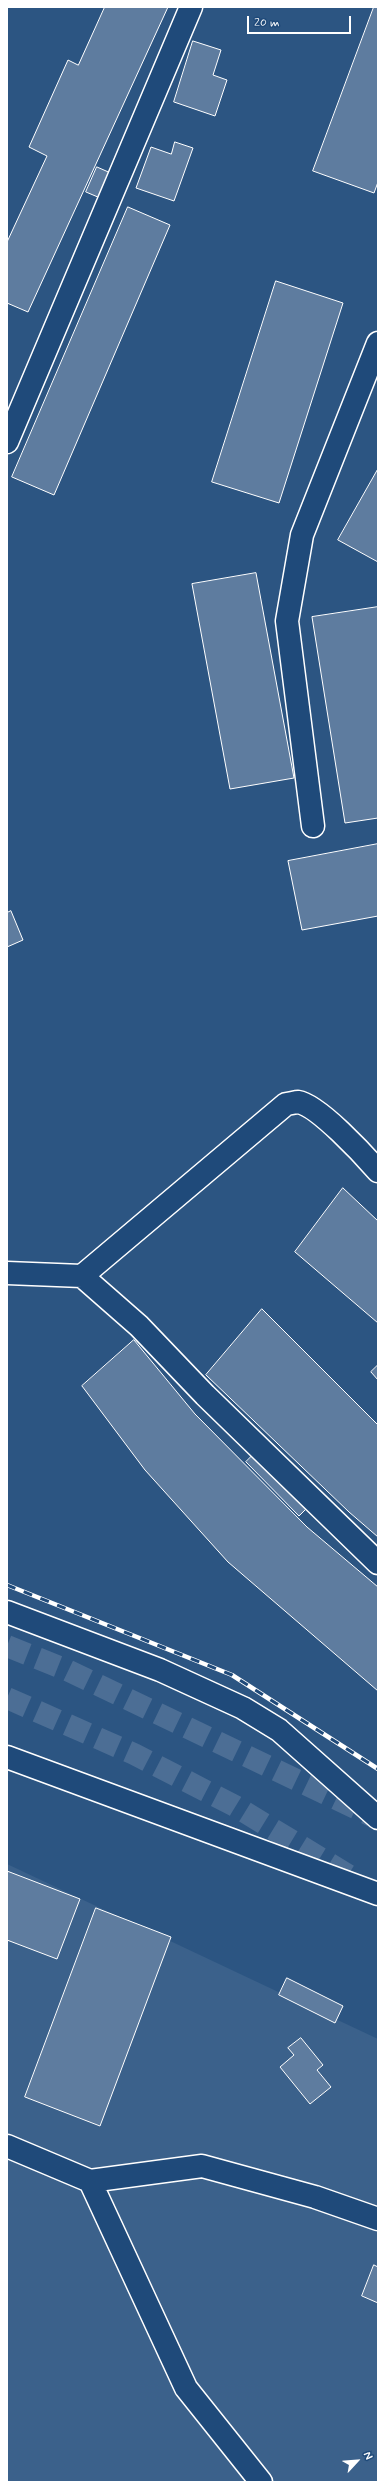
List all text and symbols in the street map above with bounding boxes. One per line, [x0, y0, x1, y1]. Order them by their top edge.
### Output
scale bar [249, 8, 353, 34]
text: 20 m [254, 15, 280, 31]
north arrow [337, 2441, 377, 2481]
text: N [360, 2449, 376, 2462]

